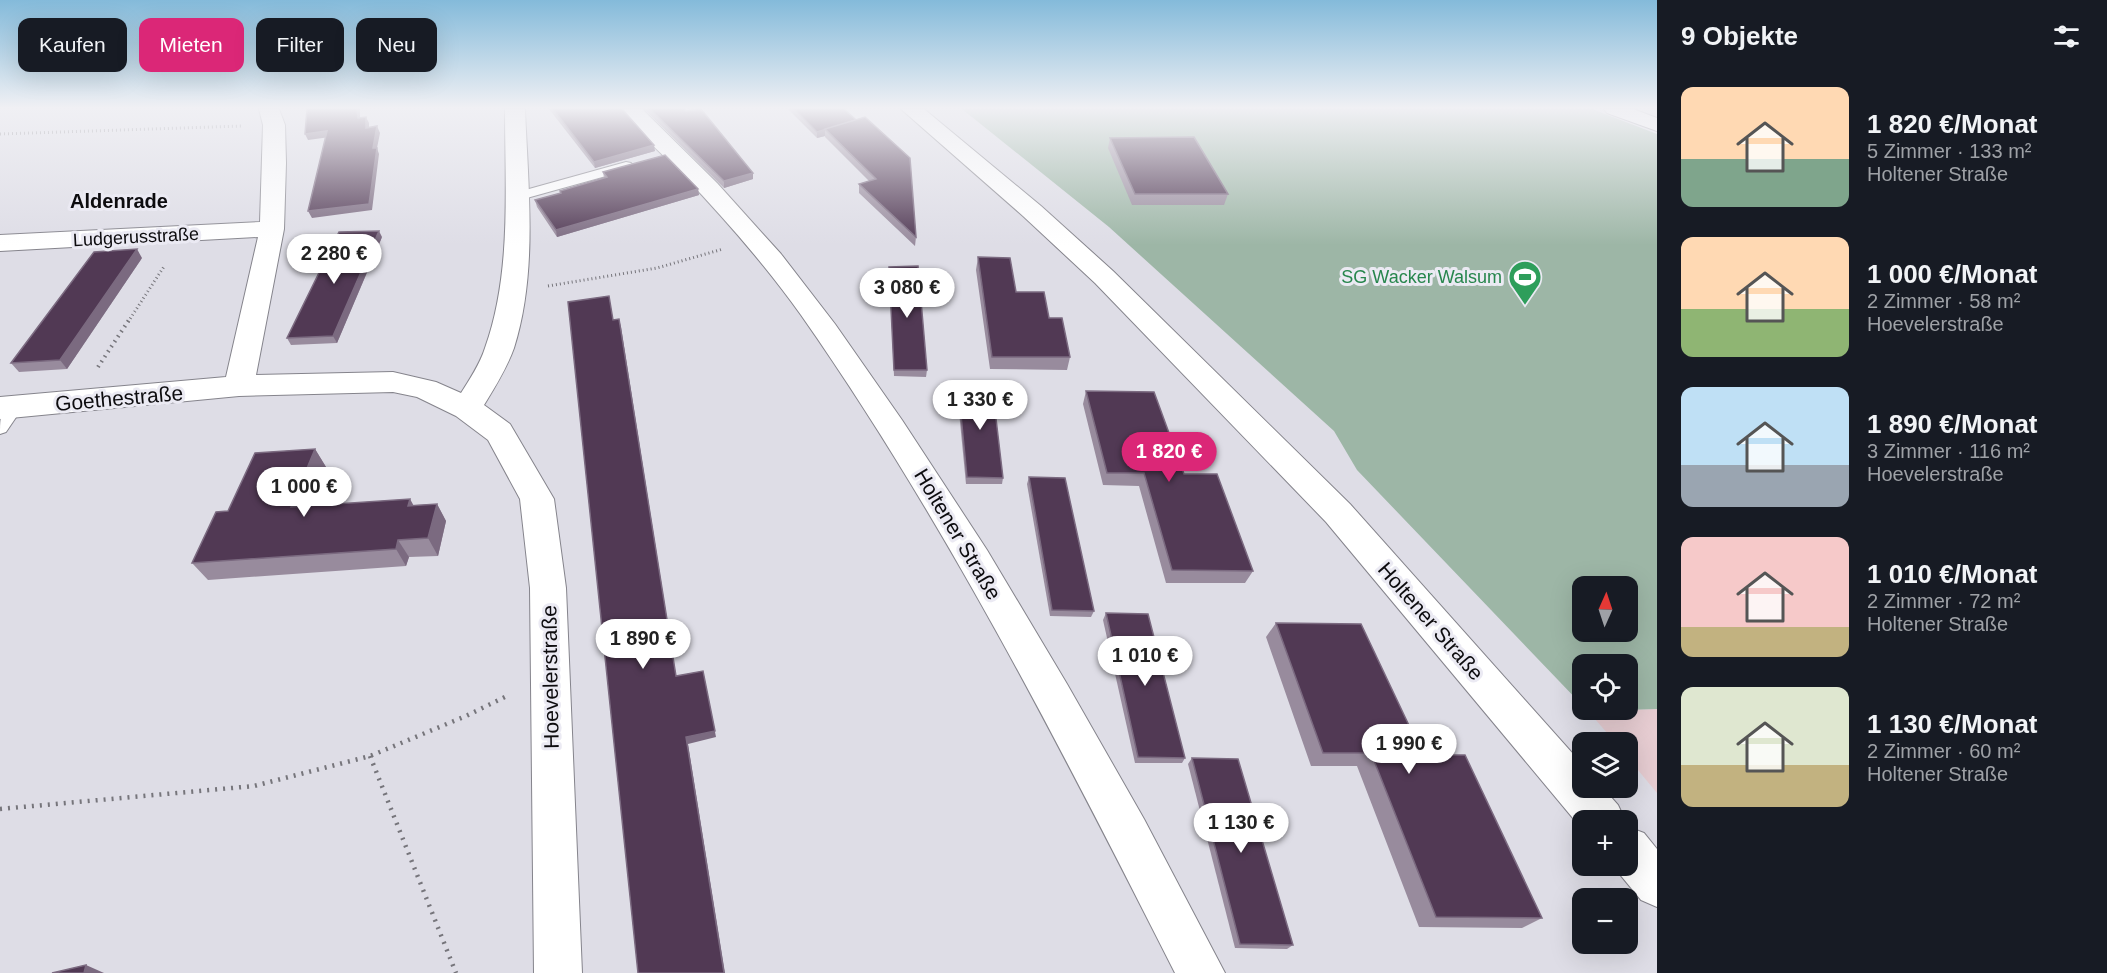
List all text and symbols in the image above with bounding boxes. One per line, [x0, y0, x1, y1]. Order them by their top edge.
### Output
chip: Kaufen [18, 18, 127, 72]
chip: Mieten [139, 18, 244, 72]
chip: Filter [256, 18, 344, 72]
chip: Neu [356, 18, 437, 72]
icon: filters [2050, 20, 2083, 53]
text: 9 Objekte [1681, 21, 1798, 51]
text: 1 820 €/Monat [1867, 109, 2038, 139]
icon: home [1729, 111, 1801, 183]
text: 5 Zimmer · 133 m² [1867, 140, 2031, 162]
text: Holtener Straße [1867, 163, 2008, 185]
district label: Aldenrade [70, 190, 168, 212]
street label: Ludgerusstraße [73, 224, 199, 250]
pin: 2 280 € [279, 234, 389, 285]
text: 2 280 € [301, 242, 367, 264]
sports icon: SG Wacker Walsum [1507, 259, 1543, 306]
text: 1 000 €/Monat [1867, 259, 2038, 289]
icon: home [1729, 261, 1801, 333]
place label: SG Wacker Walsum [1341, 267, 1502, 287]
pin: 3 080 € [852, 268, 962, 319]
text: 3 080 € [874, 276, 940, 298]
text: 2 Zimmer · 58 m² [1867, 290, 2020, 312]
text: Hoevelerstraße [1867, 313, 2004, 335]
pin: 1 330 € [925, 380, 1035, 431]
street label: Goethestraße [54, 381, 184, 415]
text: 1 330 € [947, 388, 1013, 410]
text: 1 890 €/Monat [1867, 409, 2038, 439]
icon: home [1729, 411, 1801, 483]
pin: 1 820 € [1114, 432, 1224, 483]
text: 1 820 € [1136, 440, 1202, 462]
text: 3 Zimmer · 116 m² [1867, 440, 2030, 462]
text: Hoevelerstraße [1867, 463, 2004, 485]
street label: Holtener Straße [910, 465, 1006, 603]
pin: 1 000 € [249, 467, 359, 518]
text: 1 000 € [271, 475, 337, 497]
street label: Holtener Straße [1374, 558, 1488, 684]
text: 1 010 €/Monat [1867, 559, 2038, 589]
icon: home [1729, 561, 1801, 633]
north arrow [1572, 576, 1638, 642]
map controls [1572, 576, 1638, 954]
text: 2 Zimmer · 72 m² [1867, 590, 2020, 612]
street label: Hoevelerstraße [537, 605, 563, 749]
text: Holtener Straße [1867, 613, 2008, 635]
pin: 1 890 € [588, 619, 698, 670]
text: 1 890 € [610, 627, 676, 649]
pin: 1 010 € [1090, 636, 1200, 687]
text: 1 010 € [1112, 644, 1178, 666]
button: locate [1572, 654, 1638, 720]
text: 1 130 €/Monat [1867, 709, 2038, 739]
icon: home [1729, 711, 1801, 783]
pin: 1 990 € [1354, 724, 1464, 775]
text: 1 990 € [1376, 732, 1442, 754]
button: layers [1572, 732, 1638, 798]
text: 2 Zimmer · 60 m² [1867, 740, 2020, 762]
text: Holtener Straße [1867, 763, 2008, 785]
pin: 1 130 € [1186, 803, 1296, 854]
button: + [1572, 810, 1638, 876]
text: 1 130 € [1208, 811, 1274, 833]
button: − [1572, 888, 1638, 954]

